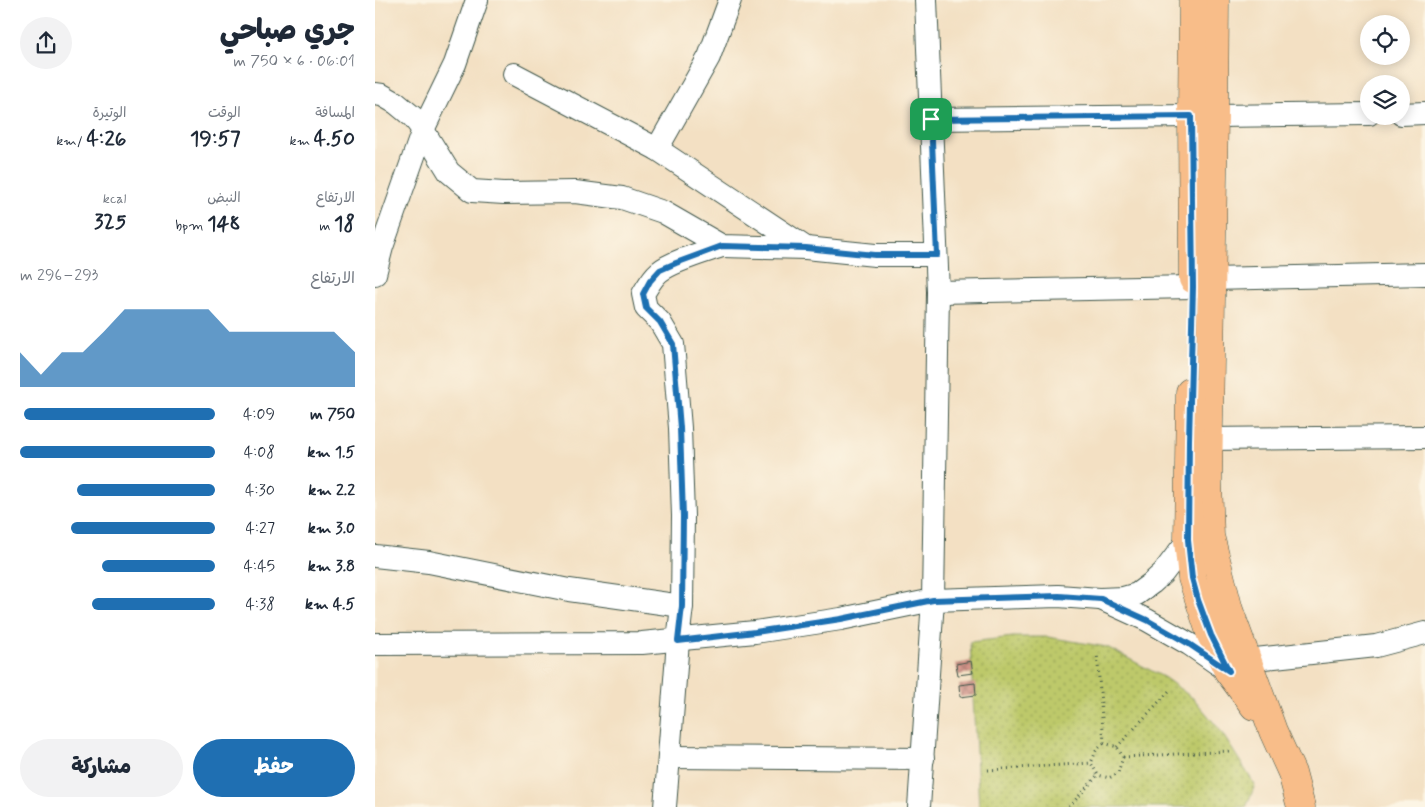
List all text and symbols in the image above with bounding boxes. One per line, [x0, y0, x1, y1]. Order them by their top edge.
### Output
text: جري صباحي [220, 13, 355, 50]
map controls [1360, 15, 1410, 125]
button: locate [1360, 15, 1410, 65]
button: share [20, 17, 72, 69]
text: 06:01 · 6 × 750 m [233, 51, 355, 72]
button: layers [1360, 75, 1410, 125]
pin [910, 98, 952, 140]
text: الوتيرة [93, 104, 126, 122]
text: الوقت [208, 104, 241, 122]
text: المسافة [315, 104, 355, 122]
icon: arrive [917, 105, 945, 133]
text: 4:26 [87, 125, 126, 153]
text: 19:57 [190, 125, 241, 153]
text: 4.50 [314, 125, 355, 153]
text: /km [56, 132, 87, 150]
text: km [290, 132, 314, 150]
text: النبض [207, 189, 241, 207]
text: الارتفاع [316, 189, 355, 207]
text: kcal [103, 190, 126, 208]
text: 325 [94, 208, 126, 236]
text: 148 [207, 210, 241, 238]
text: 18 [334, 210, 355, 238]
text: bpm [175, 217, 207, 235]
text: m [319, 217, 334, 235]
text: 293–296 m [20, 265, 98, 286]
text: الارتفاع [310, 268, 355, 289]
text: 4:09 [243, 404, 275, 425]
text: 750 m [310, 404, 355, 425]
text: 4:08 [244, 442, 275, 463]
text: 1.5 km [307, 442, 355, 463]
text: 4:30 [245, 480, 275, 501]
text: 2.2 km [308, 480, 355, 501]
text: 4:27 [246, 518, 275, 539]
text: 3.0 km [308, 518, 355, 539]
text: 4:45 [244, 556, 275, 577]
text: 3.8 km [308, 556, 355, 577]
text: 4:38 [245, 594, 275, 615]
text: 4.5 km [305, 594, 355, 615]
button: مشاركة [20, 739, 183, 797]
button: حفظ [193, 739, 355, 797]

